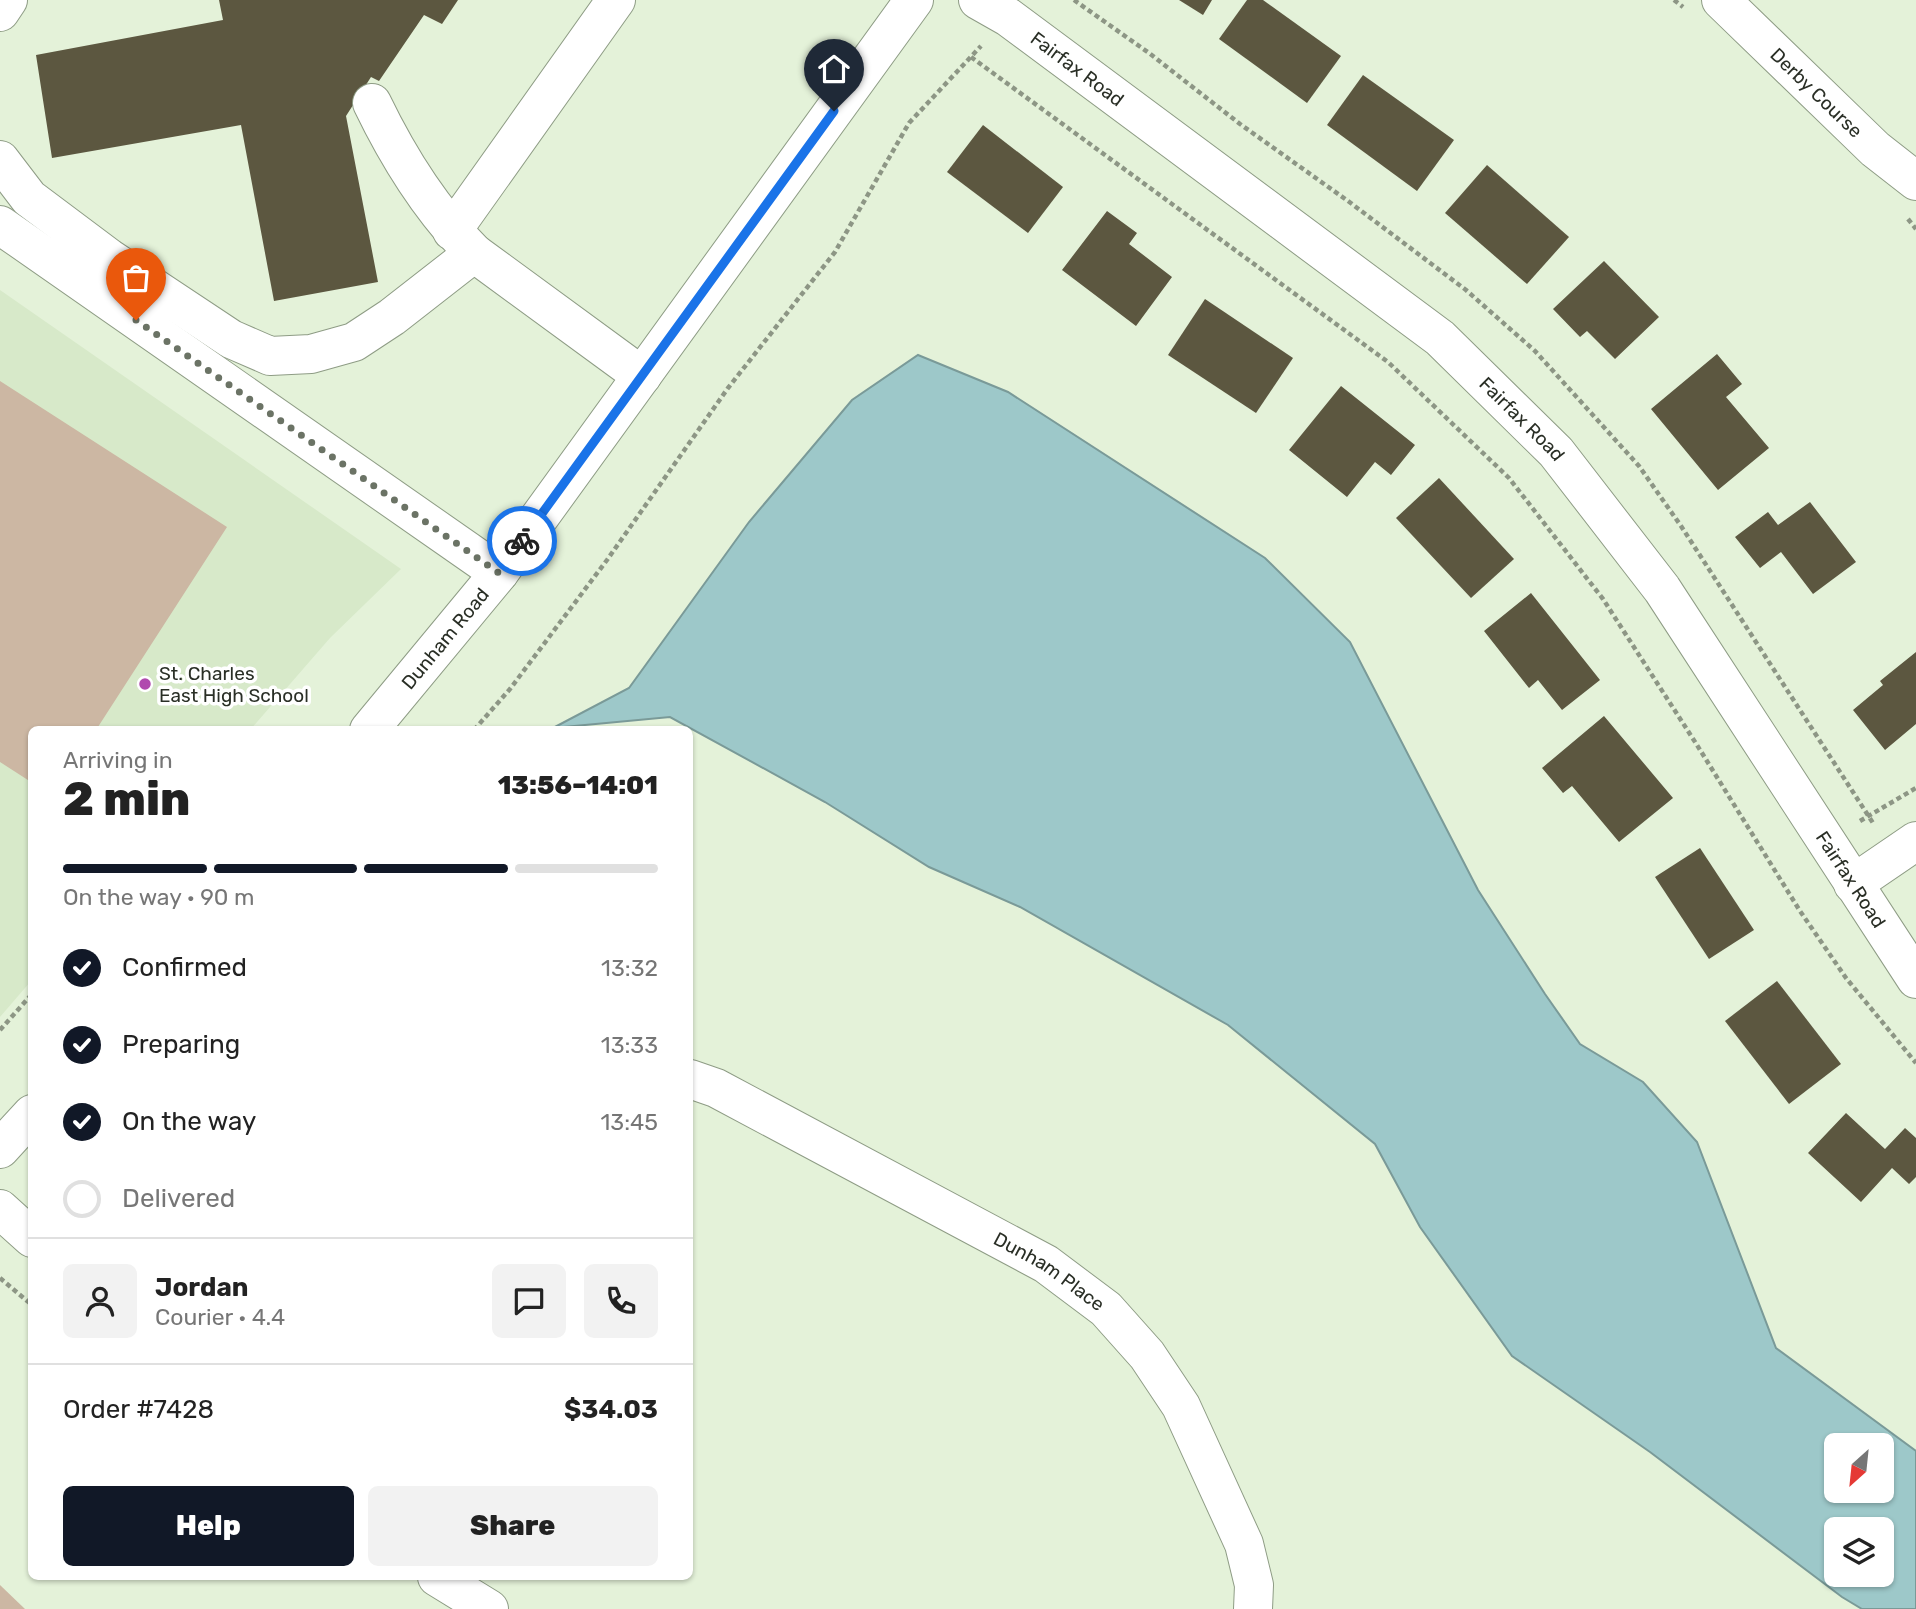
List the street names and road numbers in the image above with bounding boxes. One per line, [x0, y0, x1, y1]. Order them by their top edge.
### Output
street label: Fairfax Road [1026, 27, 1128, 111]
street label: Derby Course [1765, 43, 1867, 143]
street label: Fairfax Road [1474, 372, 1570, 466]
street label: Dunham Road [397, 583, 494, 694]
street label: Fairfax Road [1811, 827, 1890, 932]
street label: Dunham Place [990, 1227, 1109, 1316]

